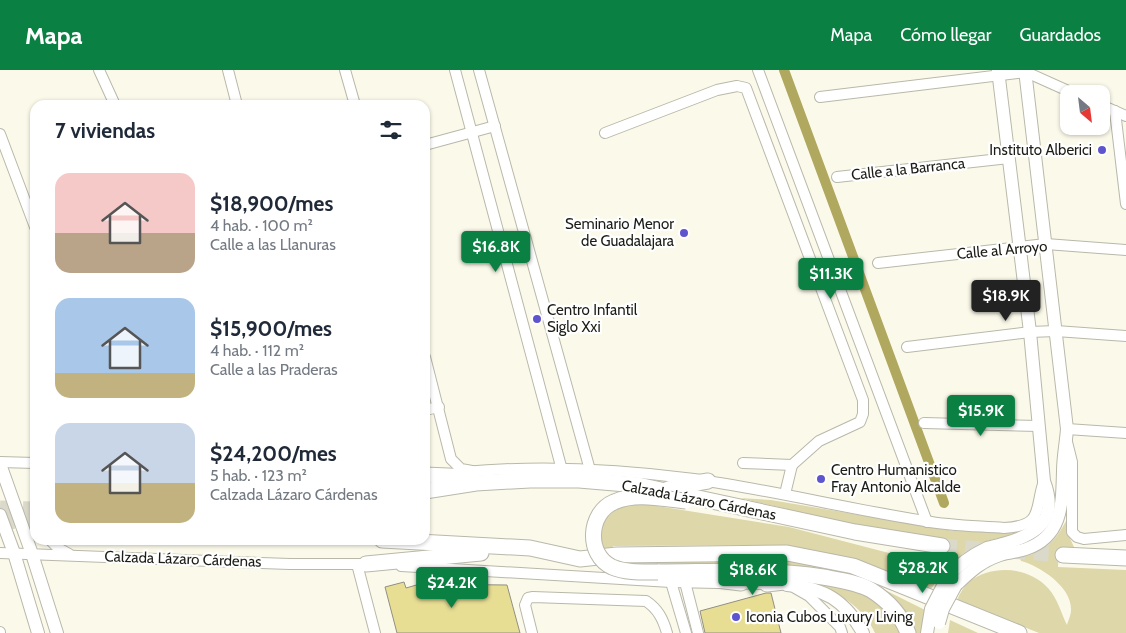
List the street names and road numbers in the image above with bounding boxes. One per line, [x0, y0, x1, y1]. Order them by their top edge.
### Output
street label: Calle a la Barranca [850, 154, 967, 184]
street label: Calle al Arroyo [956, 237, 1048, 263]
street label: Calzada Lázaro Cárdenas [620, 476, 778, 524]
street label: Calzada Lázaro Cárdenas [104, 547, 262, 571]

